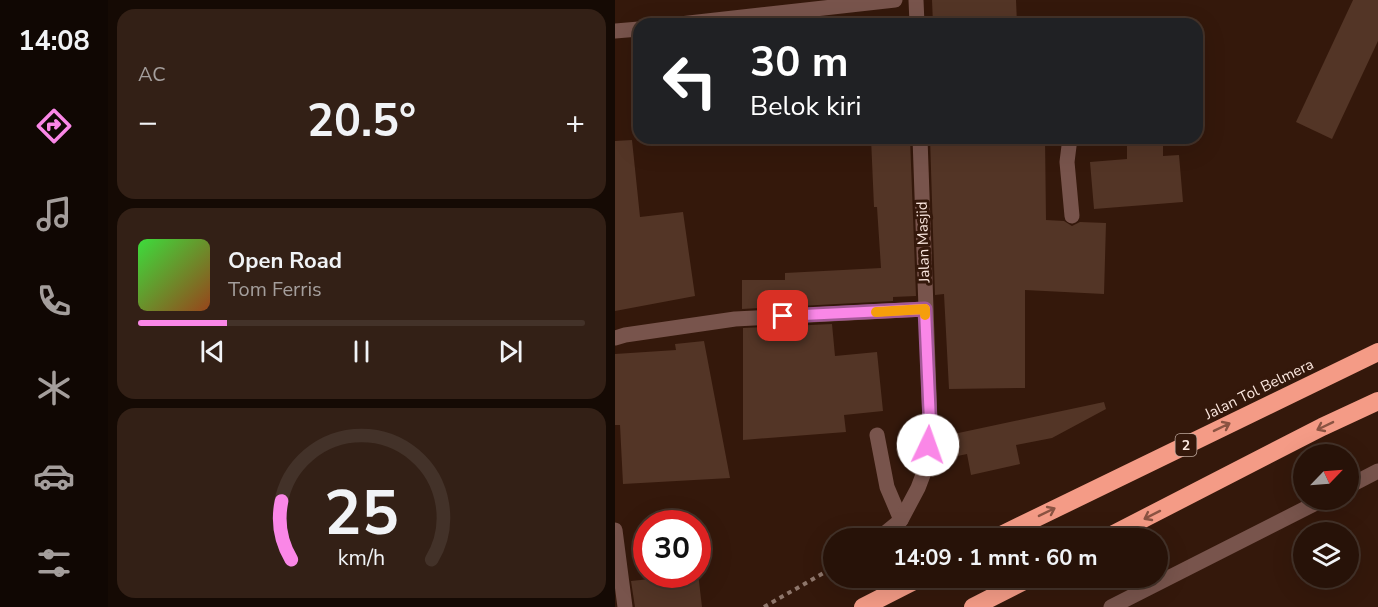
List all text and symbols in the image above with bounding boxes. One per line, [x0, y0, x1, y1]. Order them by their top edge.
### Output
text: 14:08 [18, 23, 90, 60]
text: 30 m [750, 34, 849, 91]
icon: left [651, 42, 729, 120]
text: AC [138, 61, 166, 88]
text: Belok kiri [750, 88, 862, 125]
text: 20.5° [307, 91, 416, 152]
text: − [138, 100, 158, 145]
text: + [565, 100, 585, 145]
icon: directions [33, 105, 75, 147]
icon: music [33, 193, 75, 235]
street label: Jalan Masjid [912, 201, 934, 284]
text: Open Road [228, 246, 342, 276]
text: Tom Ferris [228, 276, 322, 303]
icon: phone [33, 280, 75, 322]
pin [757, 290, 808, 341]
icon: arrive [766, 299, 799, 332]
icon: previous [196, 335, 229, 368]
icon: pause [345, 335, 378, 368]
icon: next [494, 335, 527, 368]
street label: Jalan Tol Belmera [1200, 354, 1317, 424]
icon: climate [33, 367, 75, 409]
position arrow [896, 413, 960, 477]
one-way arrow [1316, 420, 1334, 432]
one-way arrow [1213, 421, 1231, 432]
road number: 2 [1175, 434, 1197, 456]
north arrow [1293, 444, 1359, 510]
map controls [1293, 444, 1359, 588]
icon: car [33, 455, 75, 497]
text: 25 [324, 471, 399, 556]
one-way arrow [1037, 506, 1055, 518]
speed limit sign: 30 [633, 510, 711, 588]
one-way arrow [1143, 510, 1161, 521]
button: layers [1293, 522, 1359, 588]
icon: filters [33, 542, 75, 584]
text: km/h [338, 543, 385, 573]
text: 14:09 · 1 mnt · 60 m [893, 543, 1098, 573]

